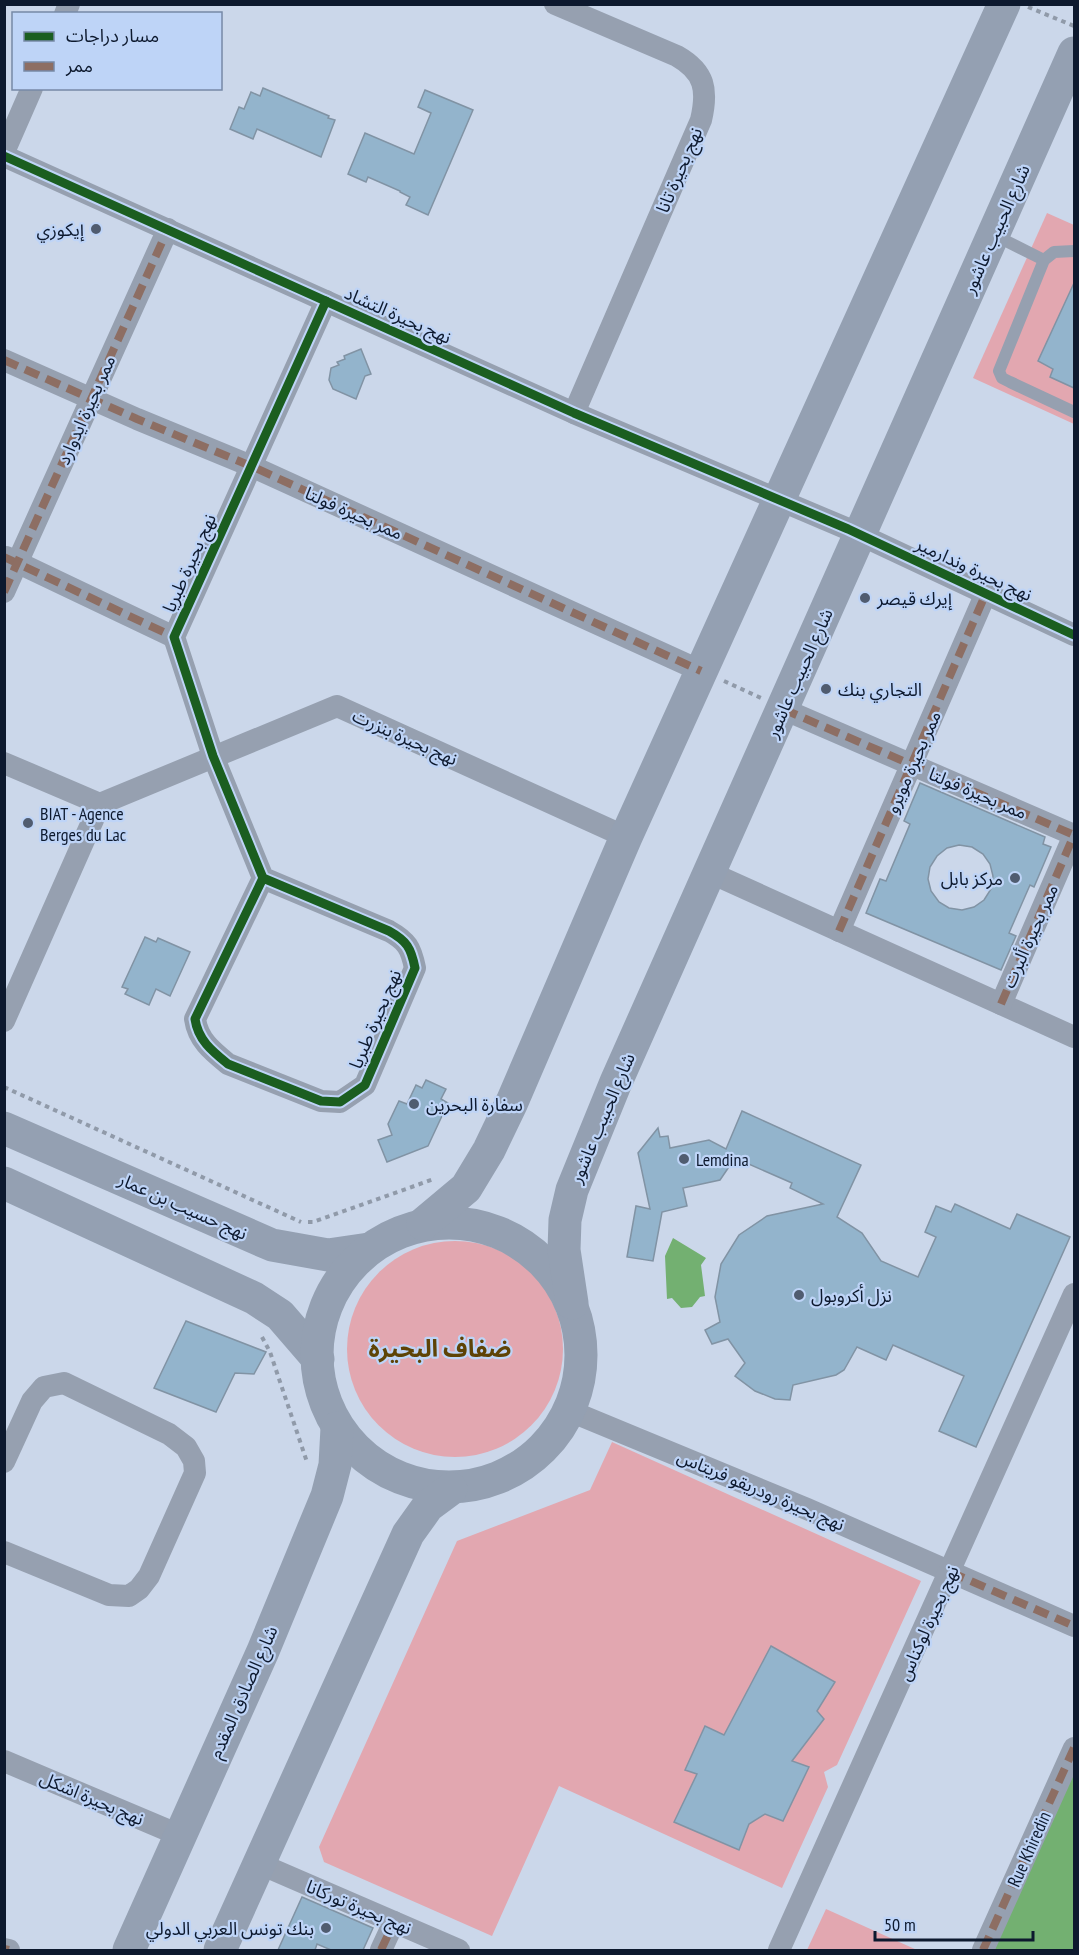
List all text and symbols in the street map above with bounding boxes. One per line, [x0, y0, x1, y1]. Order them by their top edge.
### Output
legend [12, 12, 222, 90]
text: مسار دراجات [66, 24, 159, 47]
text: ممر [65, 54, 93, 77]
street label: نهج بحيرة تانا [651, 124, 709, 217]
street label: شارع الحبيب عاشور [957, 161, 1038, 299]
place label: إيكوزي [36, 218, 84, 243]
marker: إيكوزي [89, 222, 103, 236]
street label: نهج بحيرة التشاد [340, 281, 455, 351]
street label: ممر بحيرة ايدوارد [52, 352, 120, 468]
street label: ممر بحيرة فولتا [302, 481, 406, 545]
street label: نهج بحيرة طبريا [157, 510, 223, 617]
street label: نهج بحيرة وندارمير [910, 532, 1036, 608]
place label: إيرك قيصر [876, 587, 952, 611]
marker: إيرك قيصر [858, 591, 872, 605]
street label: شارع الحبيب عاشور [760, 605, 841, 743]
place label: التجاري بنك [838, 678, 922, 703]
marker: التجاري بنك [819, 682, 833, 696]
street label: نهج بحيرة بنزرت [348, 704, 461, 772]
street label: ممر بحيرة مويرو [880, 707, 946, 817]
street label: ممر بحيرة فولتا [925, 762, 1031, 824]
place label: BIAT - Agence Berges du Lac [40, 802, 127, 846]
marker: BIAT - Agence Berges du Lac [21, 816, 35, 830]
place label: مركز بابل [941, 867, 1003, 890]
marker: مركز بابل [1008, 871, 1022, 885]
street label: ممر بحيرة ألبرت [997, 880, 1063, 992]
street label: نهج بحيرة طبريا [344, 966, 408, 1073]
street label: شارع الحبيب عاشور [564, 1049, 643, 1189]
place label: سفارة البحرين [426, 1093, 523, 1116]
marker: سفارة البحرين [407, 1097, 421, 1111]
place label: Lemdina [696, 1148, 749, 1171]
marker: Lemdina [677, 1152, 691, 1166]
street label: نهج حسيب بن عمار [113, 1167, 251, 1247]
place label: نزل أكروبول [811, 1284, 892, 1307]
marker: نزل أكروبول [792, 1288, 806, 1302]
district label: ضفاف البحيرة [369, 1333, 511, 1364]
street label: نهج بحيرة رودريقو فريتاس [673, 1444, 848, 1538]
street label: نهج بحيرة لوكناس [892, 1562, 966, 1685]
street label: شارع الصادق المقدم [203, 1622, 285, 1763]
street label: نهج بحيرة اشكل [36, 1766, 147, 1832]
street label: Rue Khiredin [1002, 1808, 1056, 1890]
street label: نهج بحيرة توركانا [302, 1874, 415, 1941]
scale bar [875, 1904, 1032, 1942]
text: 50 m [884, 1913, 916, 1936]
place label: بنك تونس العربي الدولي [146, 1917, 314, 1942]
marker: بنك تونس العربي الدولي [319, 1921, 333, 1935]

